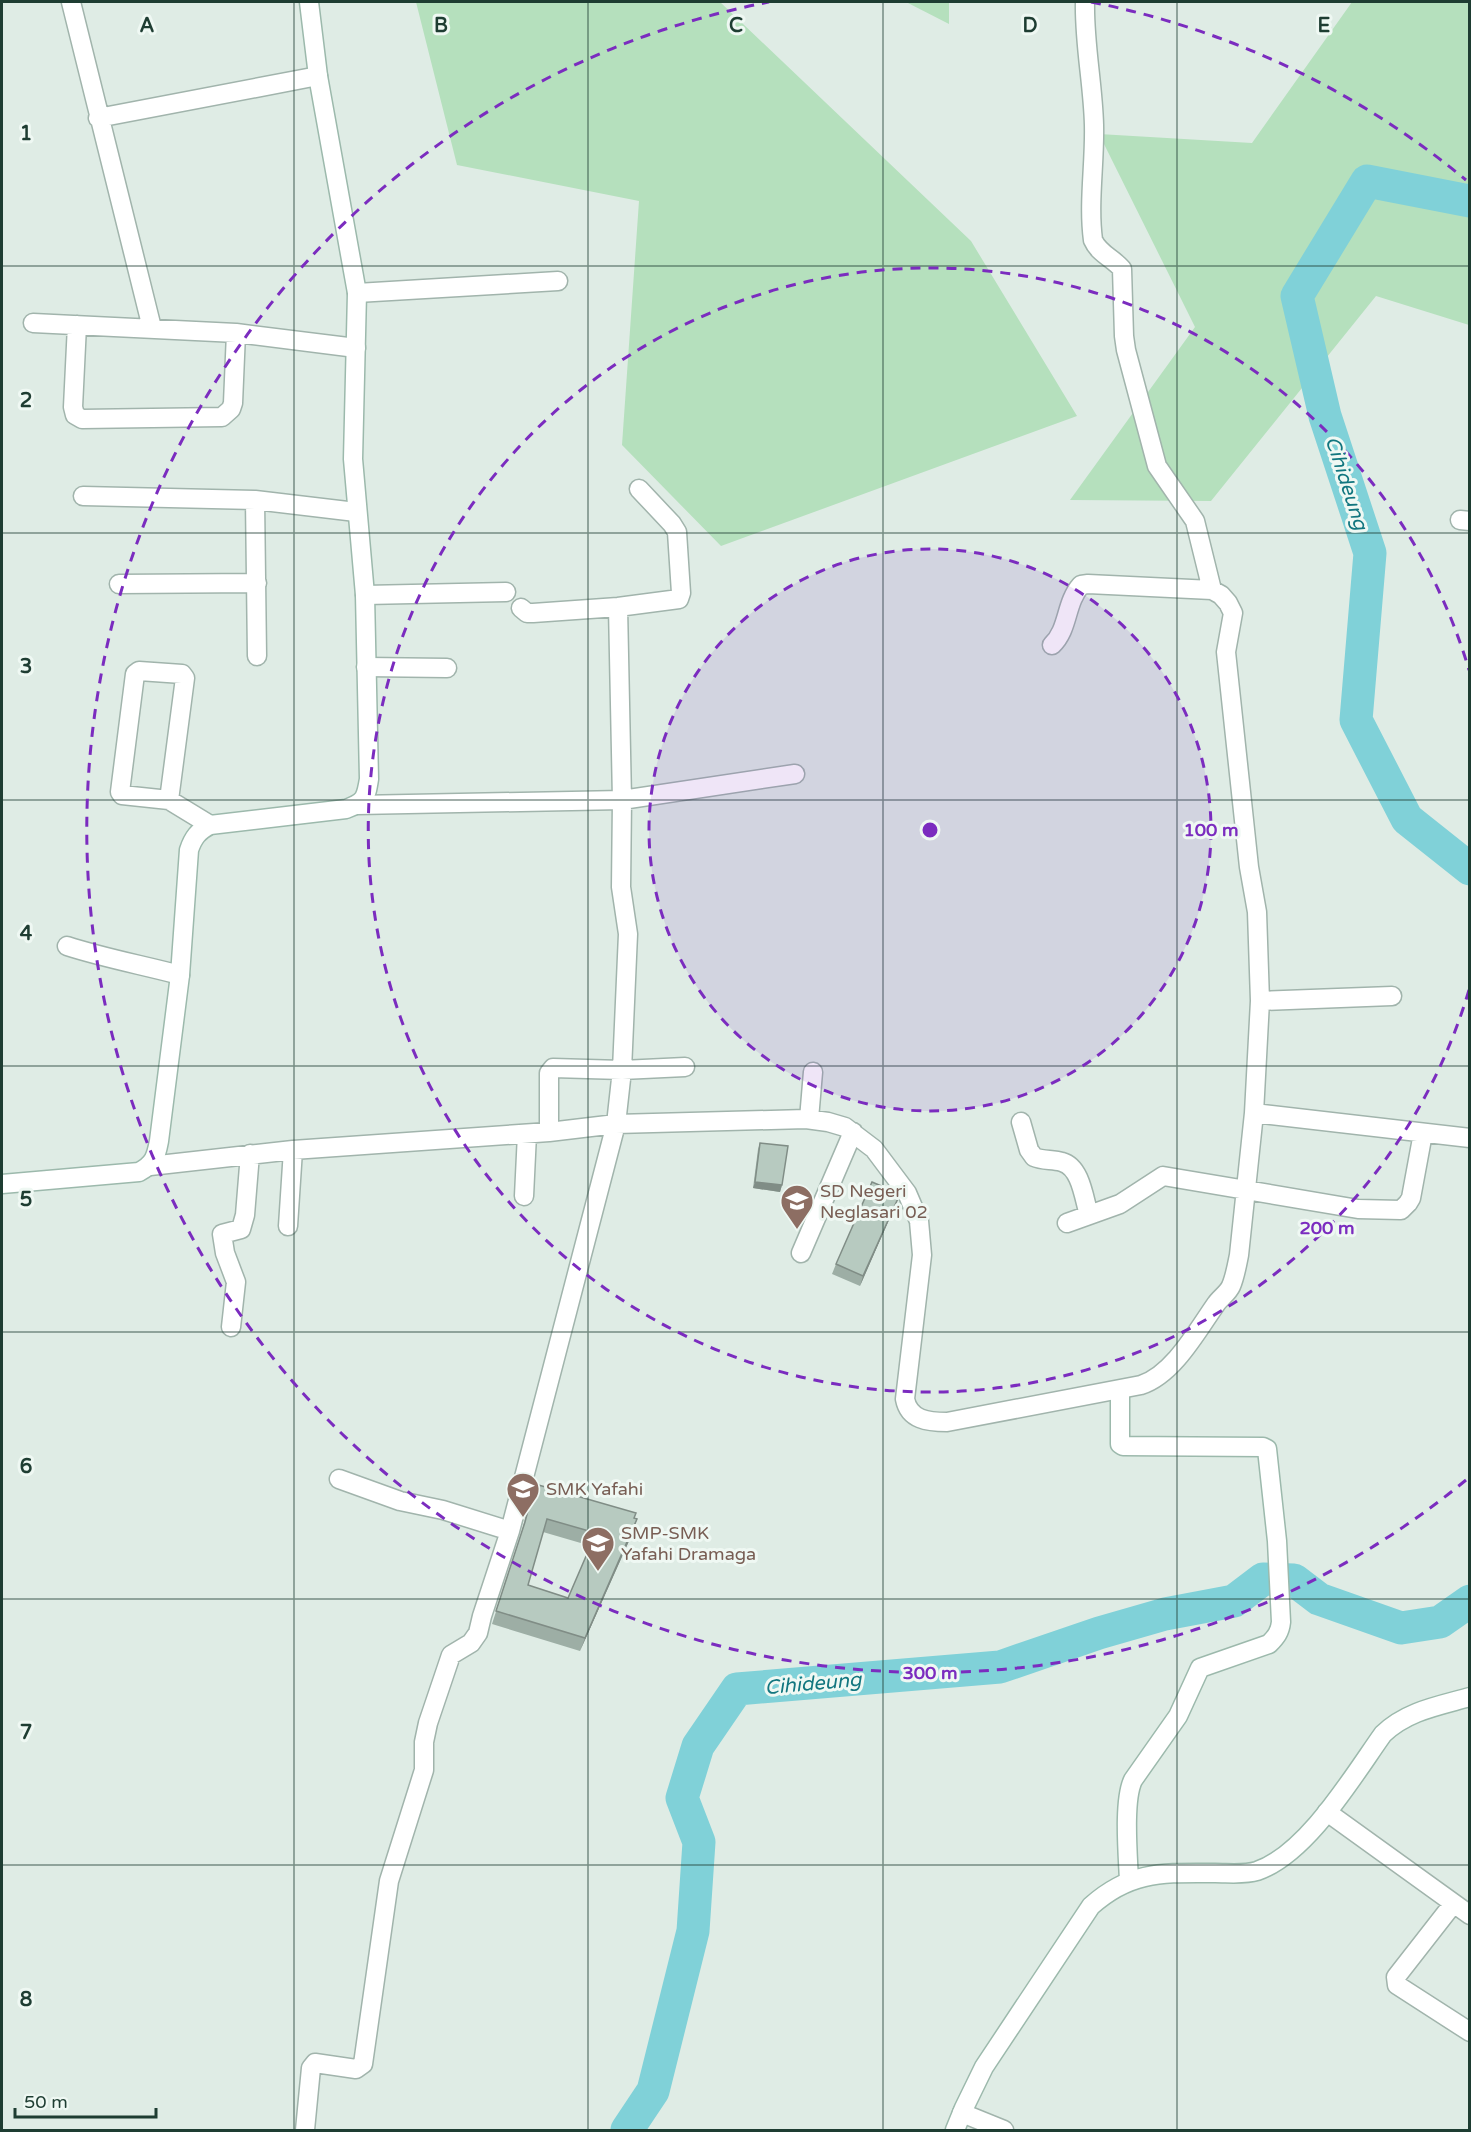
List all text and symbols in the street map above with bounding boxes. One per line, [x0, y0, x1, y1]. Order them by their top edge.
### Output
text: A [140, 14, 155, 38]
text: B [434, 14, 448, 38]
text: C [729, 14, 743, 38]
text: D [1022, 14, 1038, 38]
text: E [1318, 14, 1331, 38]
text: 1 [20, 122, 32, 146]
text: 2 [20, 389, 32, 413]
water label: Cihideung [1320, 433, 1373, 534]
text: 3 [20, 655, 32, 679]
text: 100 m [1183, 819, 1239, 841]
centre of rings [920, 820, 940, 840]
text: 4 [20, 922, 33, 946]
place label: SD Negeri Neglasari 02 [820, 1180, 928, 1223]
school or university icon: SD Negeri Neglasari 02 [779, 1183, 815, 1230]
text: 5 [20, 1188, 32, 1212]
text: 200 m [1299, 1217, 1355, 1239]
text: 6 [20, 1455, 32, 1479]
school or university icon: SMK Yafahi [505, 1471, 541, 1518]
place label: SMK Yafahi [546, 1478, 643, 1500]
place label: SMP-SMK Yafahi Dramaga [621, 1522, 756, 1565]
school or university icon: SMP-SMK Yafahi Dramaga [580, 1525, 616, 1572]
text: 300 m [902, 1662, 958, 1684]
water label: Cihideung [764, 1668, 864, 1700]
text: 7 [20, 1721, 32, 1745]
text: 8 [20, 1988, 32, 2012]
scale bar [15, 2081, 156, 2119]
text: 50 m [24, 2091, 68, 2113]

